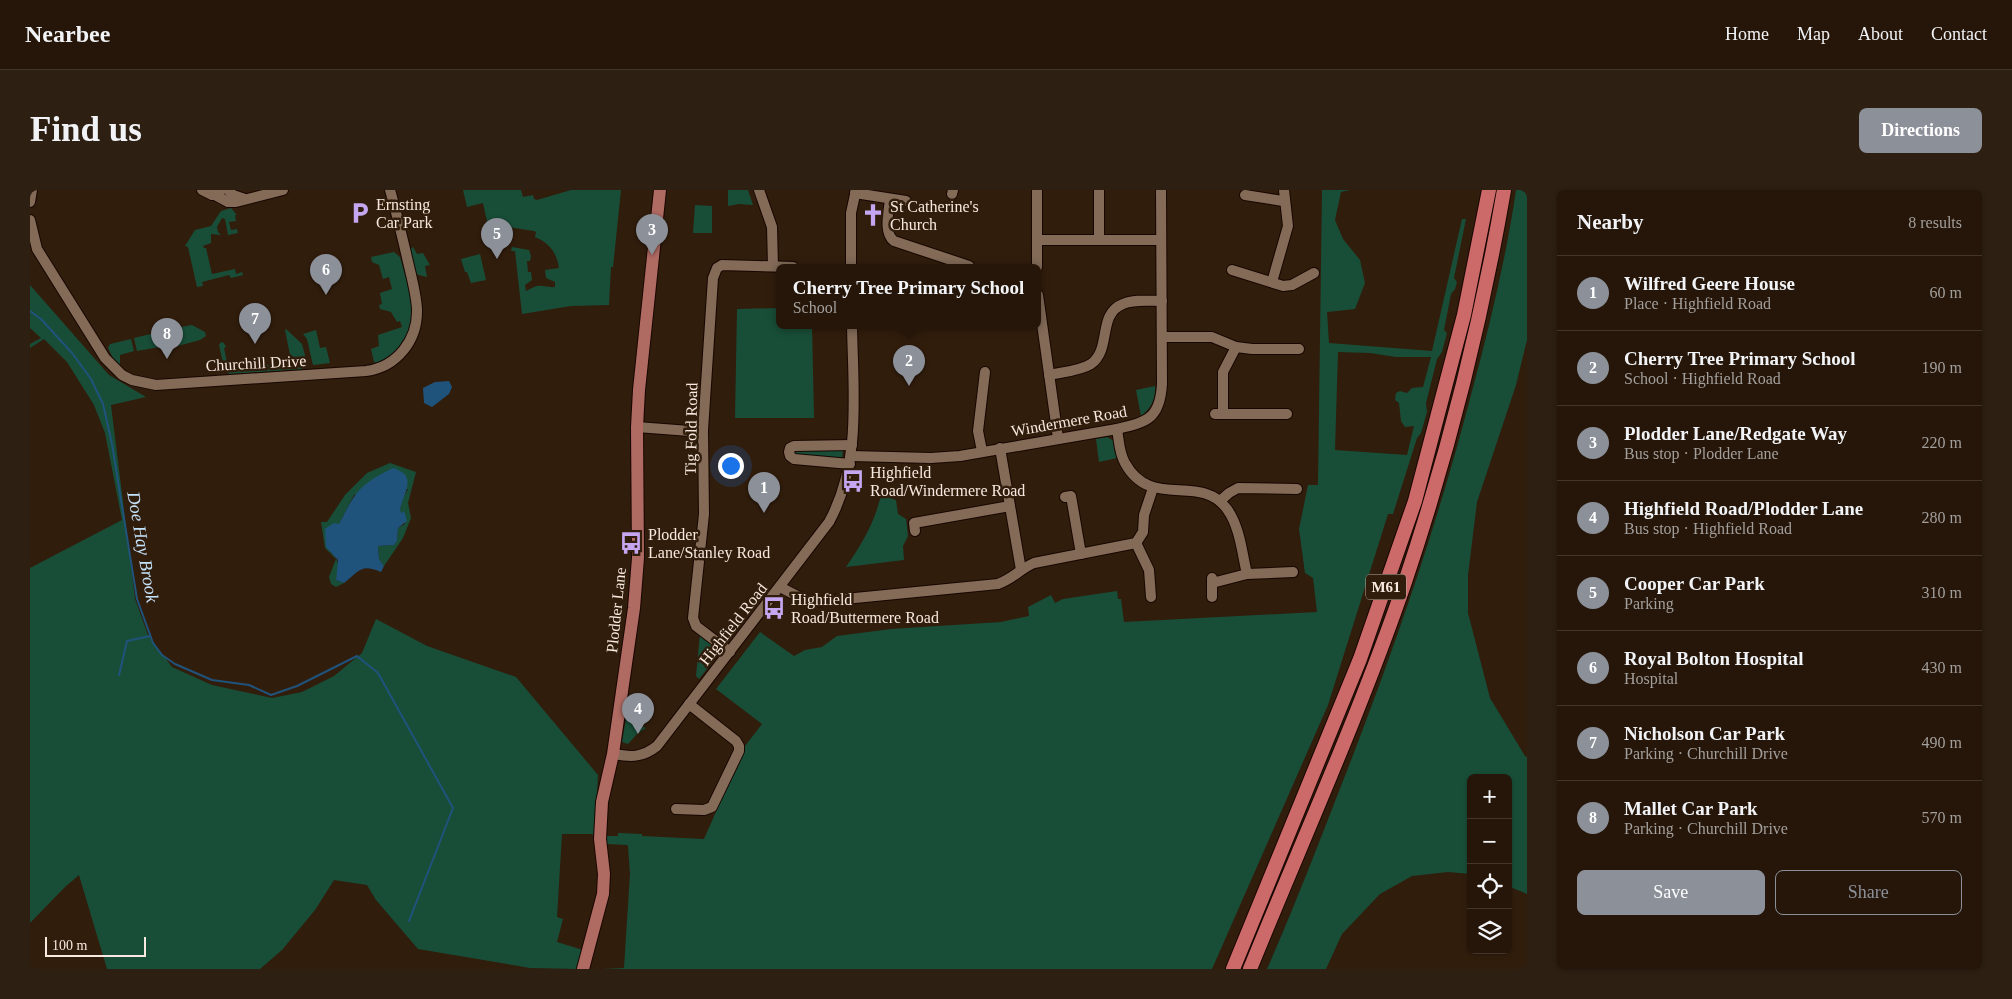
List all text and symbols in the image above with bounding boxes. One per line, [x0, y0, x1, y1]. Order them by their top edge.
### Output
text: Nearbee [25, 21, 110, 47]
text: Home [1725, 24, 1769, 44]
text: Map [1797, 24, 1830, 44]
text: About [1858, 24, 1903, 44]
text: Contact [1931, 24, 1987, 44]
button: Directions [1859, 108, 1982, 153]
text: Find us [30, 110, 142, 149]
place label: Ernsting Car Park [376, 196, 432, 231]
place label: St Catherine's Church [890, 198, 979, 233]
parking icon: Ernsting Car Park [347, 200, 373, 226]
church icon: St Catherine's Church [860, 202, 886, 228]
text: Nearby [1577, 210, 1644, 234]
pin: 3 [636, 214, 668, 255]
text: 8 results [1908, 214, 1962, 231]
pin: 5 [481, 218, 513, 259]
pin: 6 [310, 254, 342, 295]
popup [776, 264, 1041, 329]
text: Wilfred Geere House [1624, 273, 1795, 294]
text: Cherry Tree Primary School [793, 277, 1024, 298]
text: 1 [1589, 284, 1597, 301]
text: 60 m [1930, 284, 1962, 301]
text: Place · Highfield Road [1624, 295, 1771, 312]
text: School [793, 299, 837, 316]
pin: 7 [239, 303, 271, 344]
pin: 8 [151, 318, 183, 359]
pin: 2 [893, 345, 925, 386]
text: Cherry Tree Primary School [1624, 348, 1856, 369]
street label: Churchill Drive [205, 352, 307, 374]
text: 2 [1589, 359, 1597, 376]
text: 190 m [1922, 359, 1962, 376]
text: School · Highfield Road [1624, 370, 1781, 387]
street label: Tig Fold Road [682, 382, 701, 476]
street label: Windermere Road [1010, 402, 1128, 440]
text: Plodder Lane/Redgate Way [1624, 423, 1847, 444]
text: 3 [1589, 434, 1597, 451]
text: 220 m [1922, 434, 1962, 451]
text: Bus stop · Plodder Lane [1624, 445, 1779, 462]
your location [718, 453, 744, 479]
place label: Highfield Road/Windermere Road [870, 464, 1025, 499]
bus stop icon: Highfield Road/Windermere Road [840, 468, 866, 494]
pin: 1 [748, 472, 780, 513]
water label: Doe Hay Brook [123, 489, 163, 605]
text: Highfield Road/Plodder Lane [1624, 498, 1863, 519]
text: 4 [1589, 509, 1597, 526]
text: 280 m [1922, 509, 1962, 526]
text: Bus stop · Highfield Road [1624, 520, 1792, 537]
place label: Plodder Lane/Stanley Road [648, 526, 770, 562]
bus stop icon: Plodder Lane/Stanley Road [618, 530, 644, 556]
street label: Plodder Lane [603, 566, 629, 654]
text: Cooper Car Park [1624, 573, 1765, 594]
road number: M61 [1366, 574, 1406, 600]
street label: Highfield Road [696, 580, 771, 669]
text: 5 [1589, 584, 1597, 601]
text: 310 m [1922, 584, 1962, 601]
place label: Highfield Road/Buttermere Road [791, 591, 939, 626]
bus stop icon: Highfield Road/Buttermere Road [761, 595, 787, 621]
text: Parking [1624, 595, 1674, 612]
text: Royal Bolton Hospital [1624, 648, 1803, 669]
text: 6 [1589, 659, 1597, 676]
text: 430 m [1922, 659, 1962, 676]
text: Hospital [1624, 670, 1678, 687]
pin: 4 [622, 693, 654, 734]
text: Nicholson Car Park [1624, 723, 1785, 744]
text: 7 [1589, 734, 1597, 751]
text: 490 m [1922, 734, 1962, 751]
text: Parking · Churchill Drive [1624, 745, 1788, 762]
map controls [1467, 774, 1512, 954]
button: + [1467, 774, 1512, 819]
text: Mallet Car Park [1624, 798, 1758, 819]
text: 8 [1589, 809, 1597, 826]
text: 570 m [1922, 809, 1962, 826]
button: − [1467, 819, 1512, 864]
text: Parking · Churchill Drive [1624, 820, 1788, 837]
button: locate [1467, 864, 1512, 909]
button: Save [1577, 870, 1765, 915]
button: Share [1775, 870, 1962, 915]
button: layers [1467, 909, 1512, 954]
scale bar [45, 934, 146, 957]
text: 100 m [52, 938, 87, 953]

